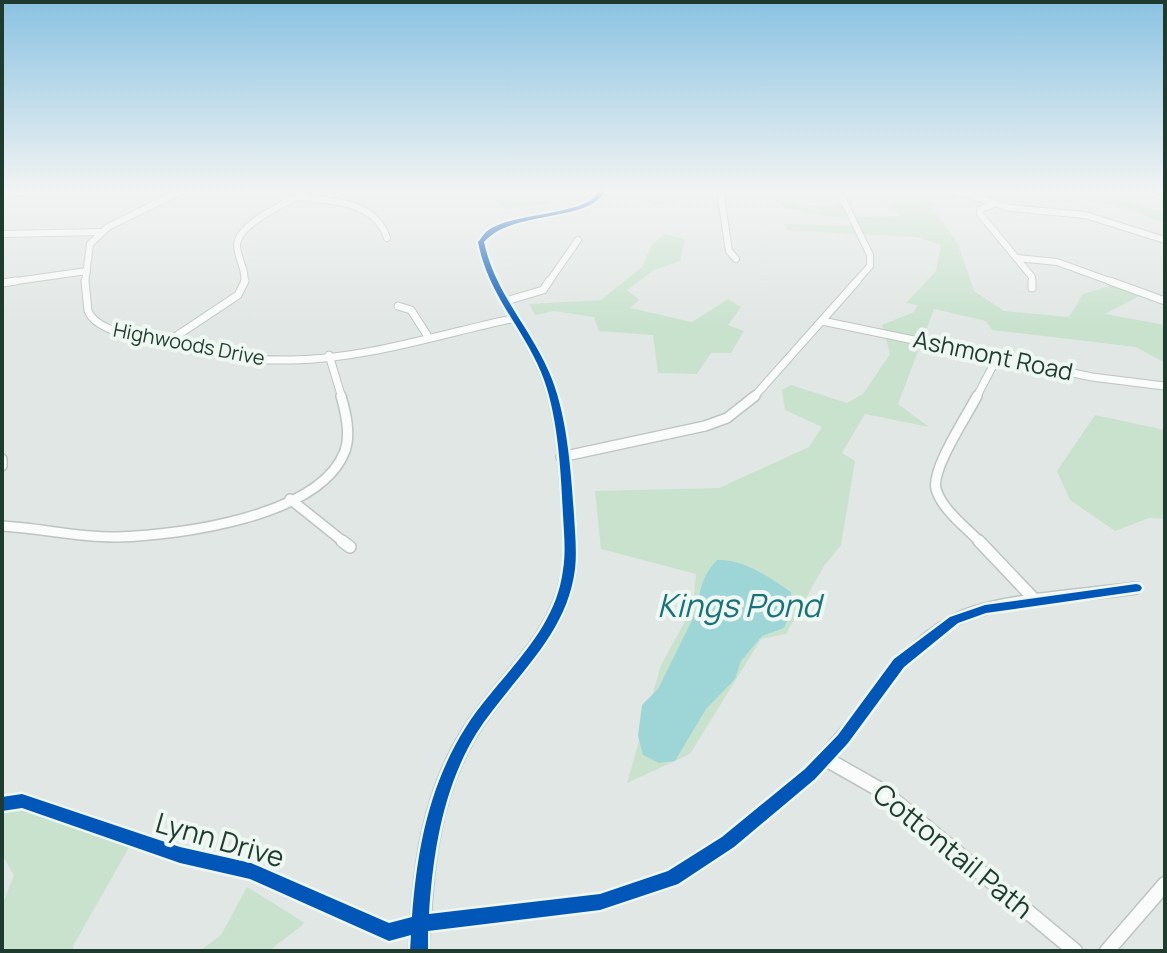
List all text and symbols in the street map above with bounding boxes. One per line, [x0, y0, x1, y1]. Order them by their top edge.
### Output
street label: Highwoods Drive [111, 316, 267, 371]
street label: Ashmont Road [911, 322, 1076, 388]
water label: Kings Pond [657, 583, 825, 627]
street label: Cottontail Path [866, 774, 1042, 927]
street label: Lynn Drive [152, 803, 289, 875]

